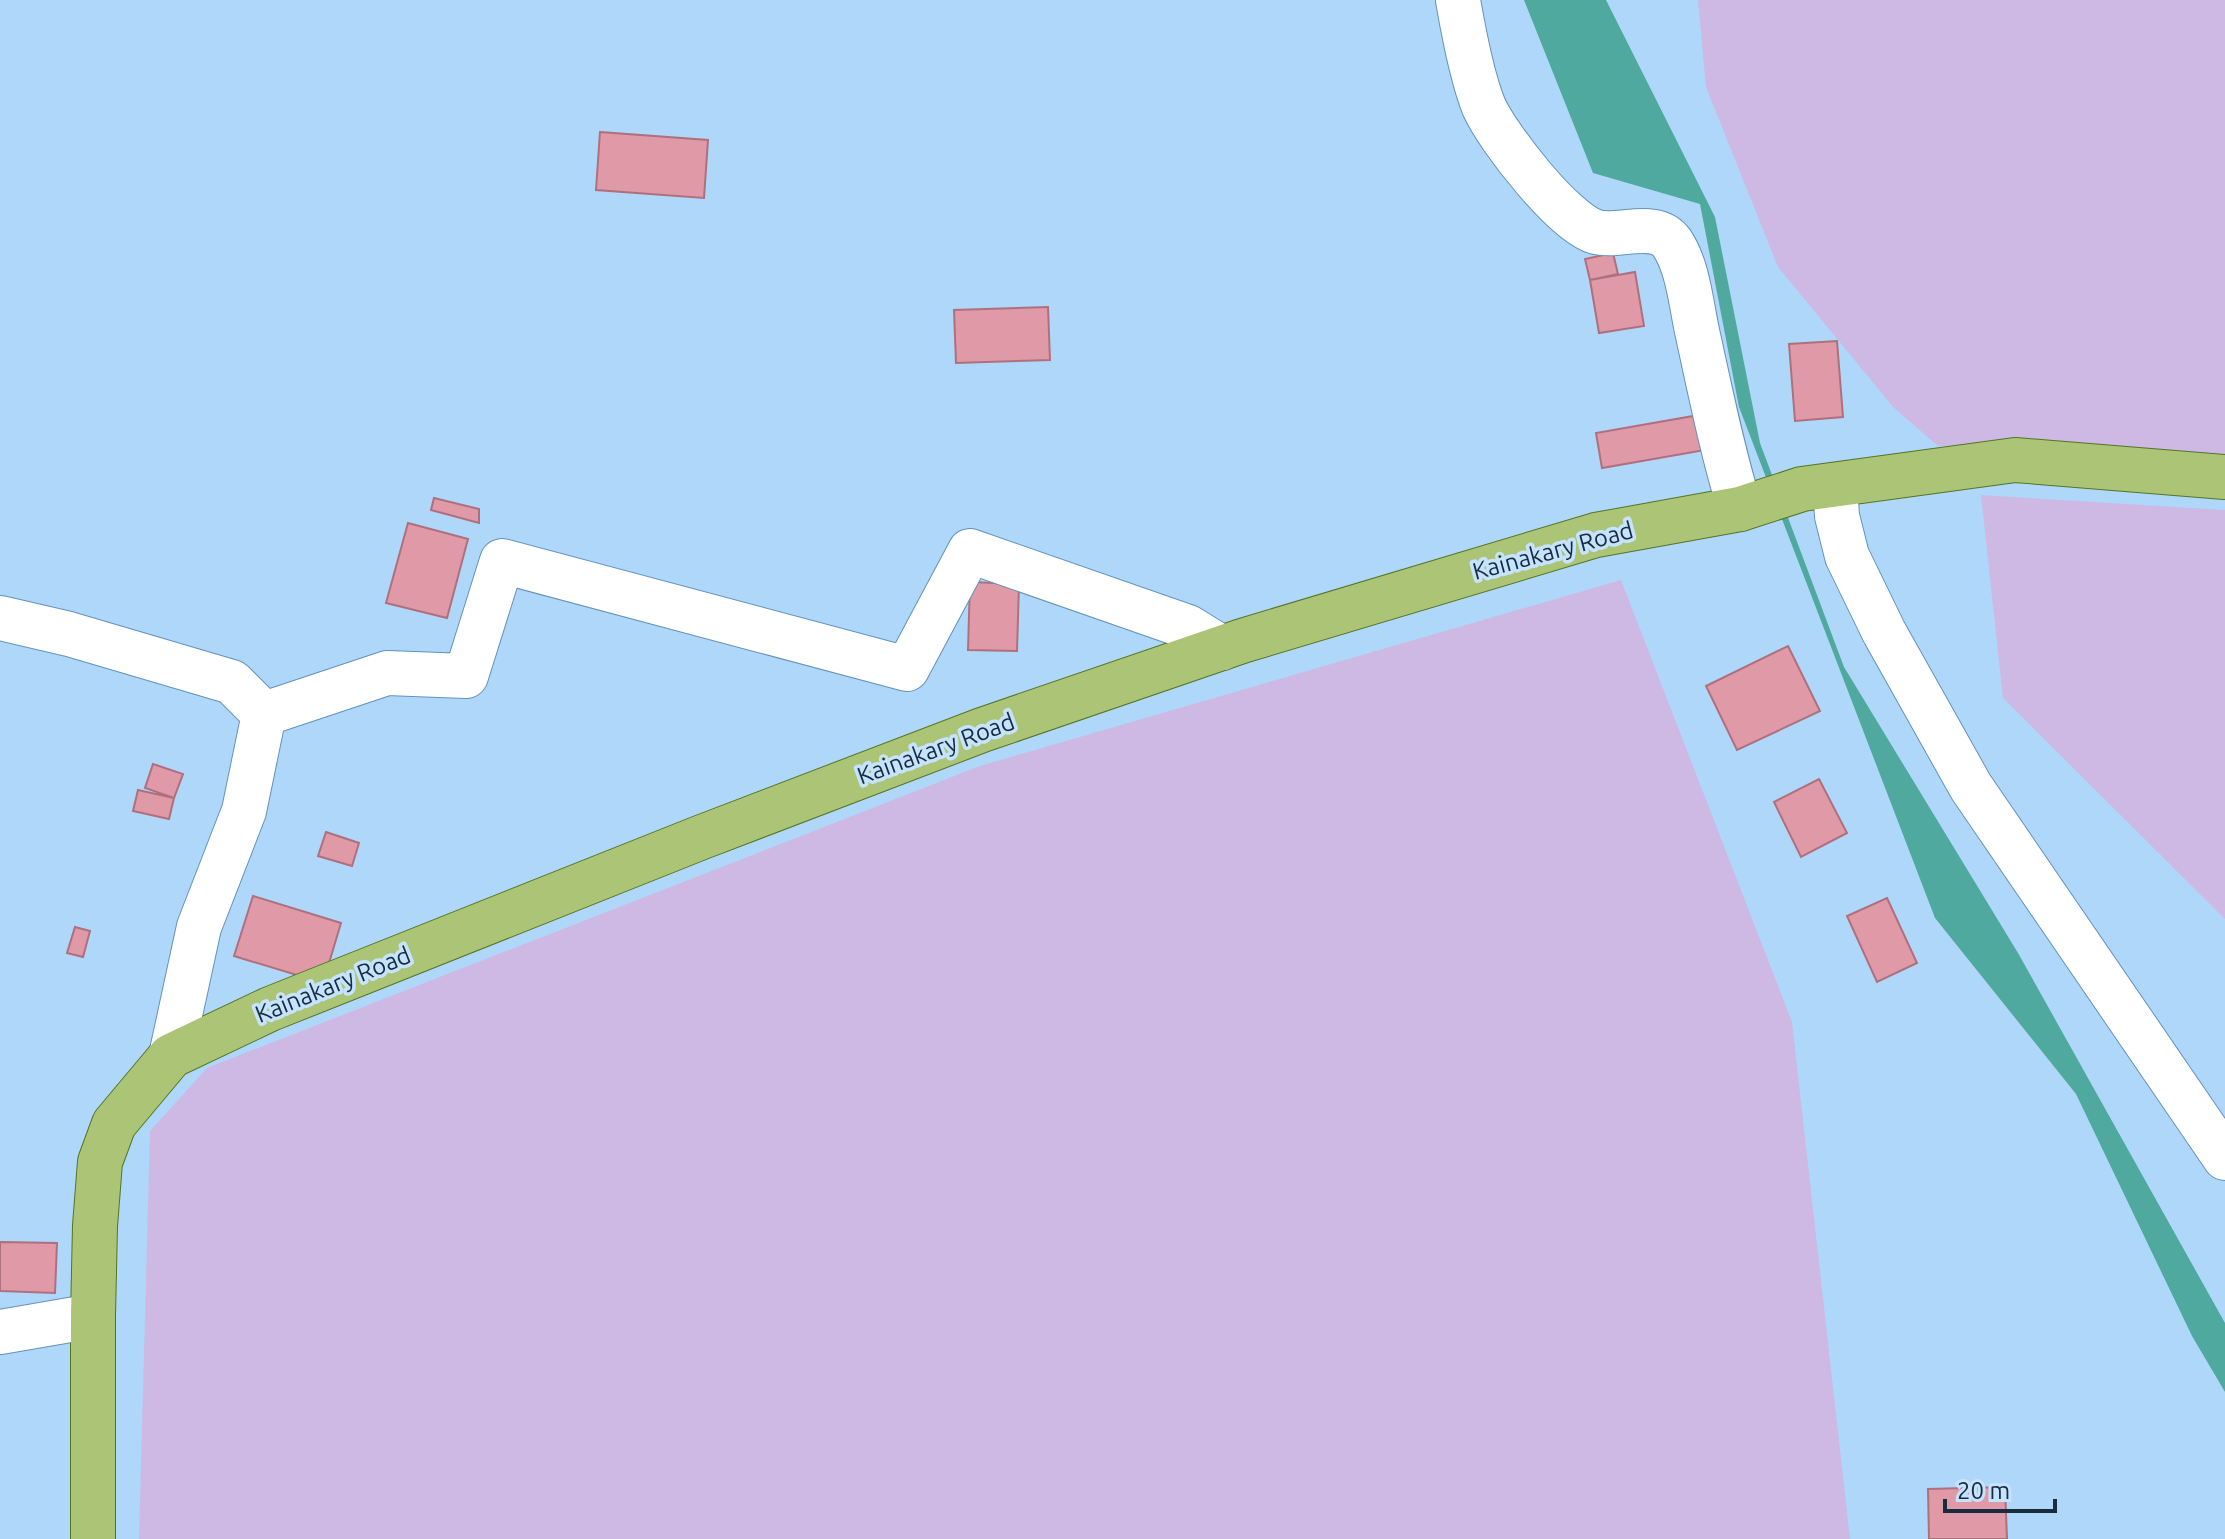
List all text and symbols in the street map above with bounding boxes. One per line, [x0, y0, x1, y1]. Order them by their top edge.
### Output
street label: Kainakary Road [1470, 516, 1636, 585]
street label: Kainakary Road [854, 708, 1018, 789]
street label: Kainakary Road [251, 941, 414, 1028]
scale bar [1945, 1463, 2055, 1513]
text: 20 m [1957, 1477, 2010, 1504]

